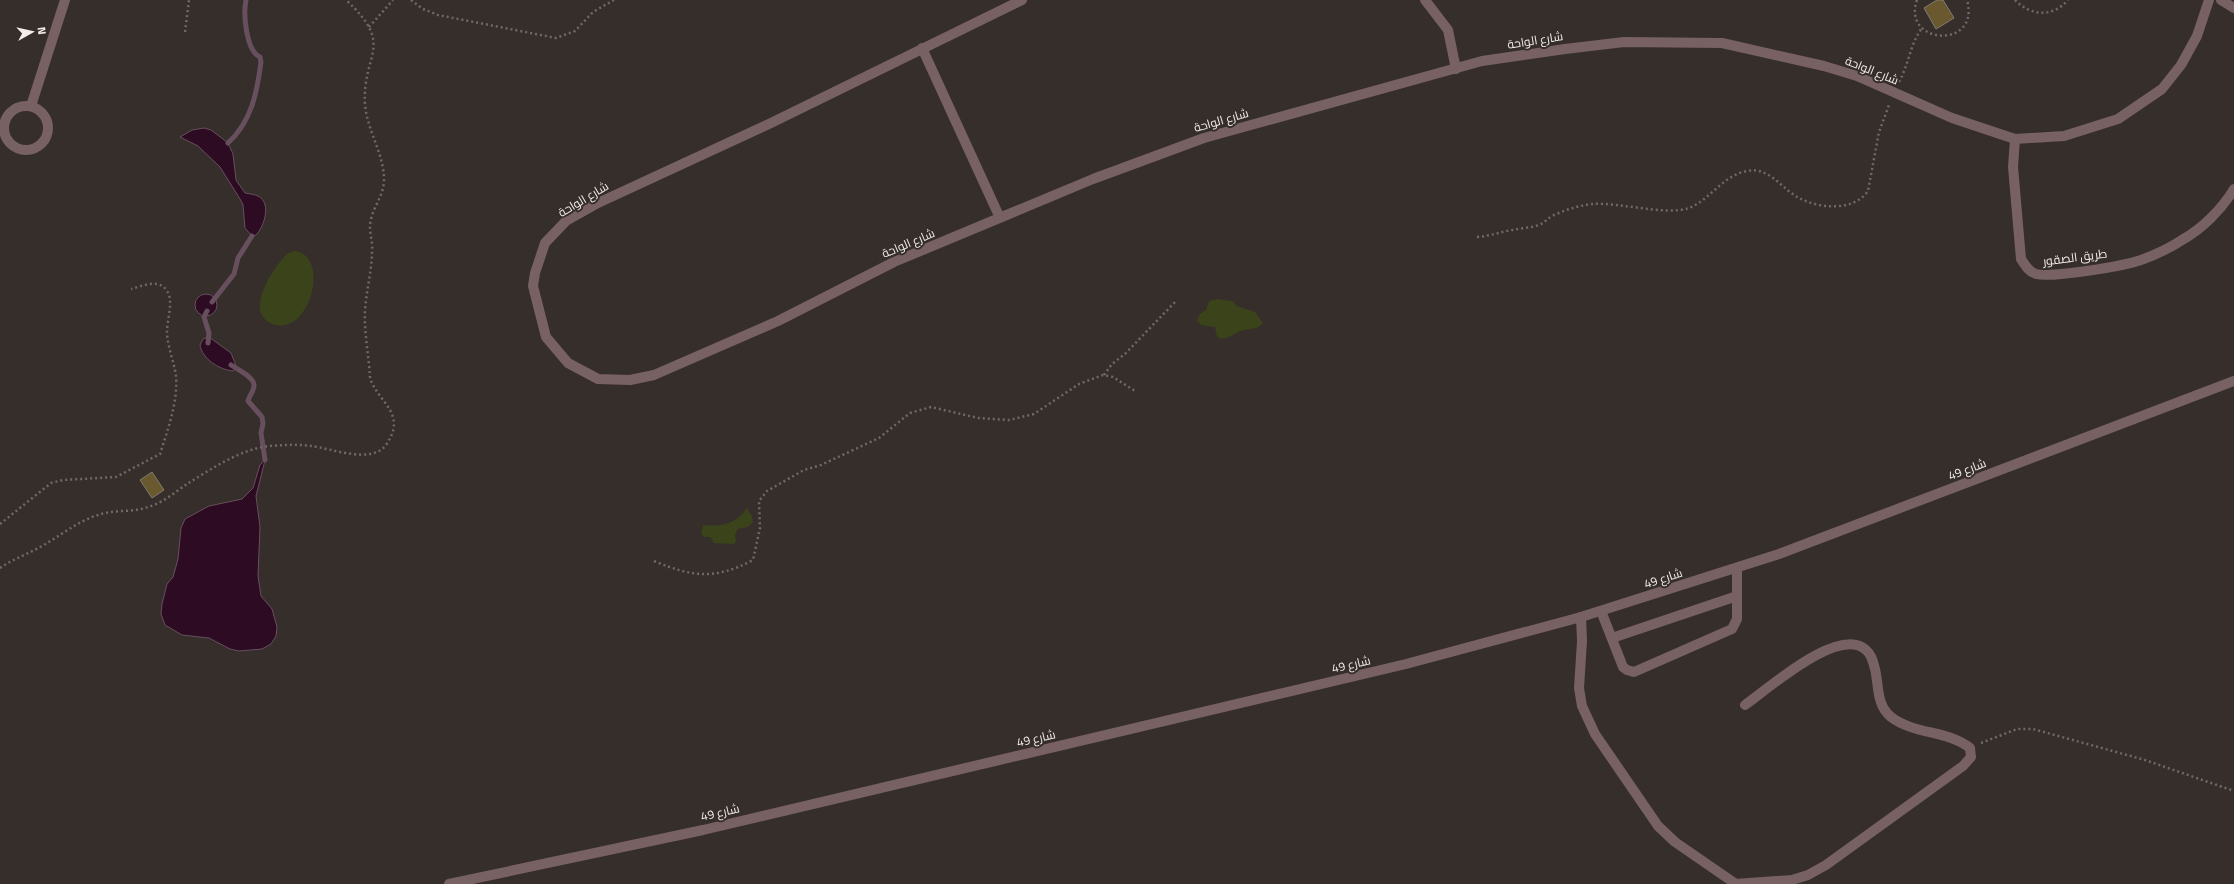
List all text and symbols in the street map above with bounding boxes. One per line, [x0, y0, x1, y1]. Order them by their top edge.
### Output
north arrow [12, 12, 52, 52]
text: N [33, 26, 50, 35]
street label: شارع الواحة [1506, 26, 1564, 54]
street label: شارع الواحة [1842, 51, 1902, 89]
street label: شارع الواحة [1191, 103, 1251, 137]
street label: شارع الواحة [554, 176, 612, 222]
street label: شارع الواحة [878, 223, 938, 263]
street label: طريق الصقور [2041, 244, 2108, 270]
street label: شارع 49 [1945, 453, 1989, 485]
street label: شارع 49 [1641, 563, 1685, 593]
street label: شارع 49 [1330, 650, 1372, 678]
street label: شارع 49 [1015, 724, 1057, 752]
street label: شارع 49 [699, 798, 741, 826]

